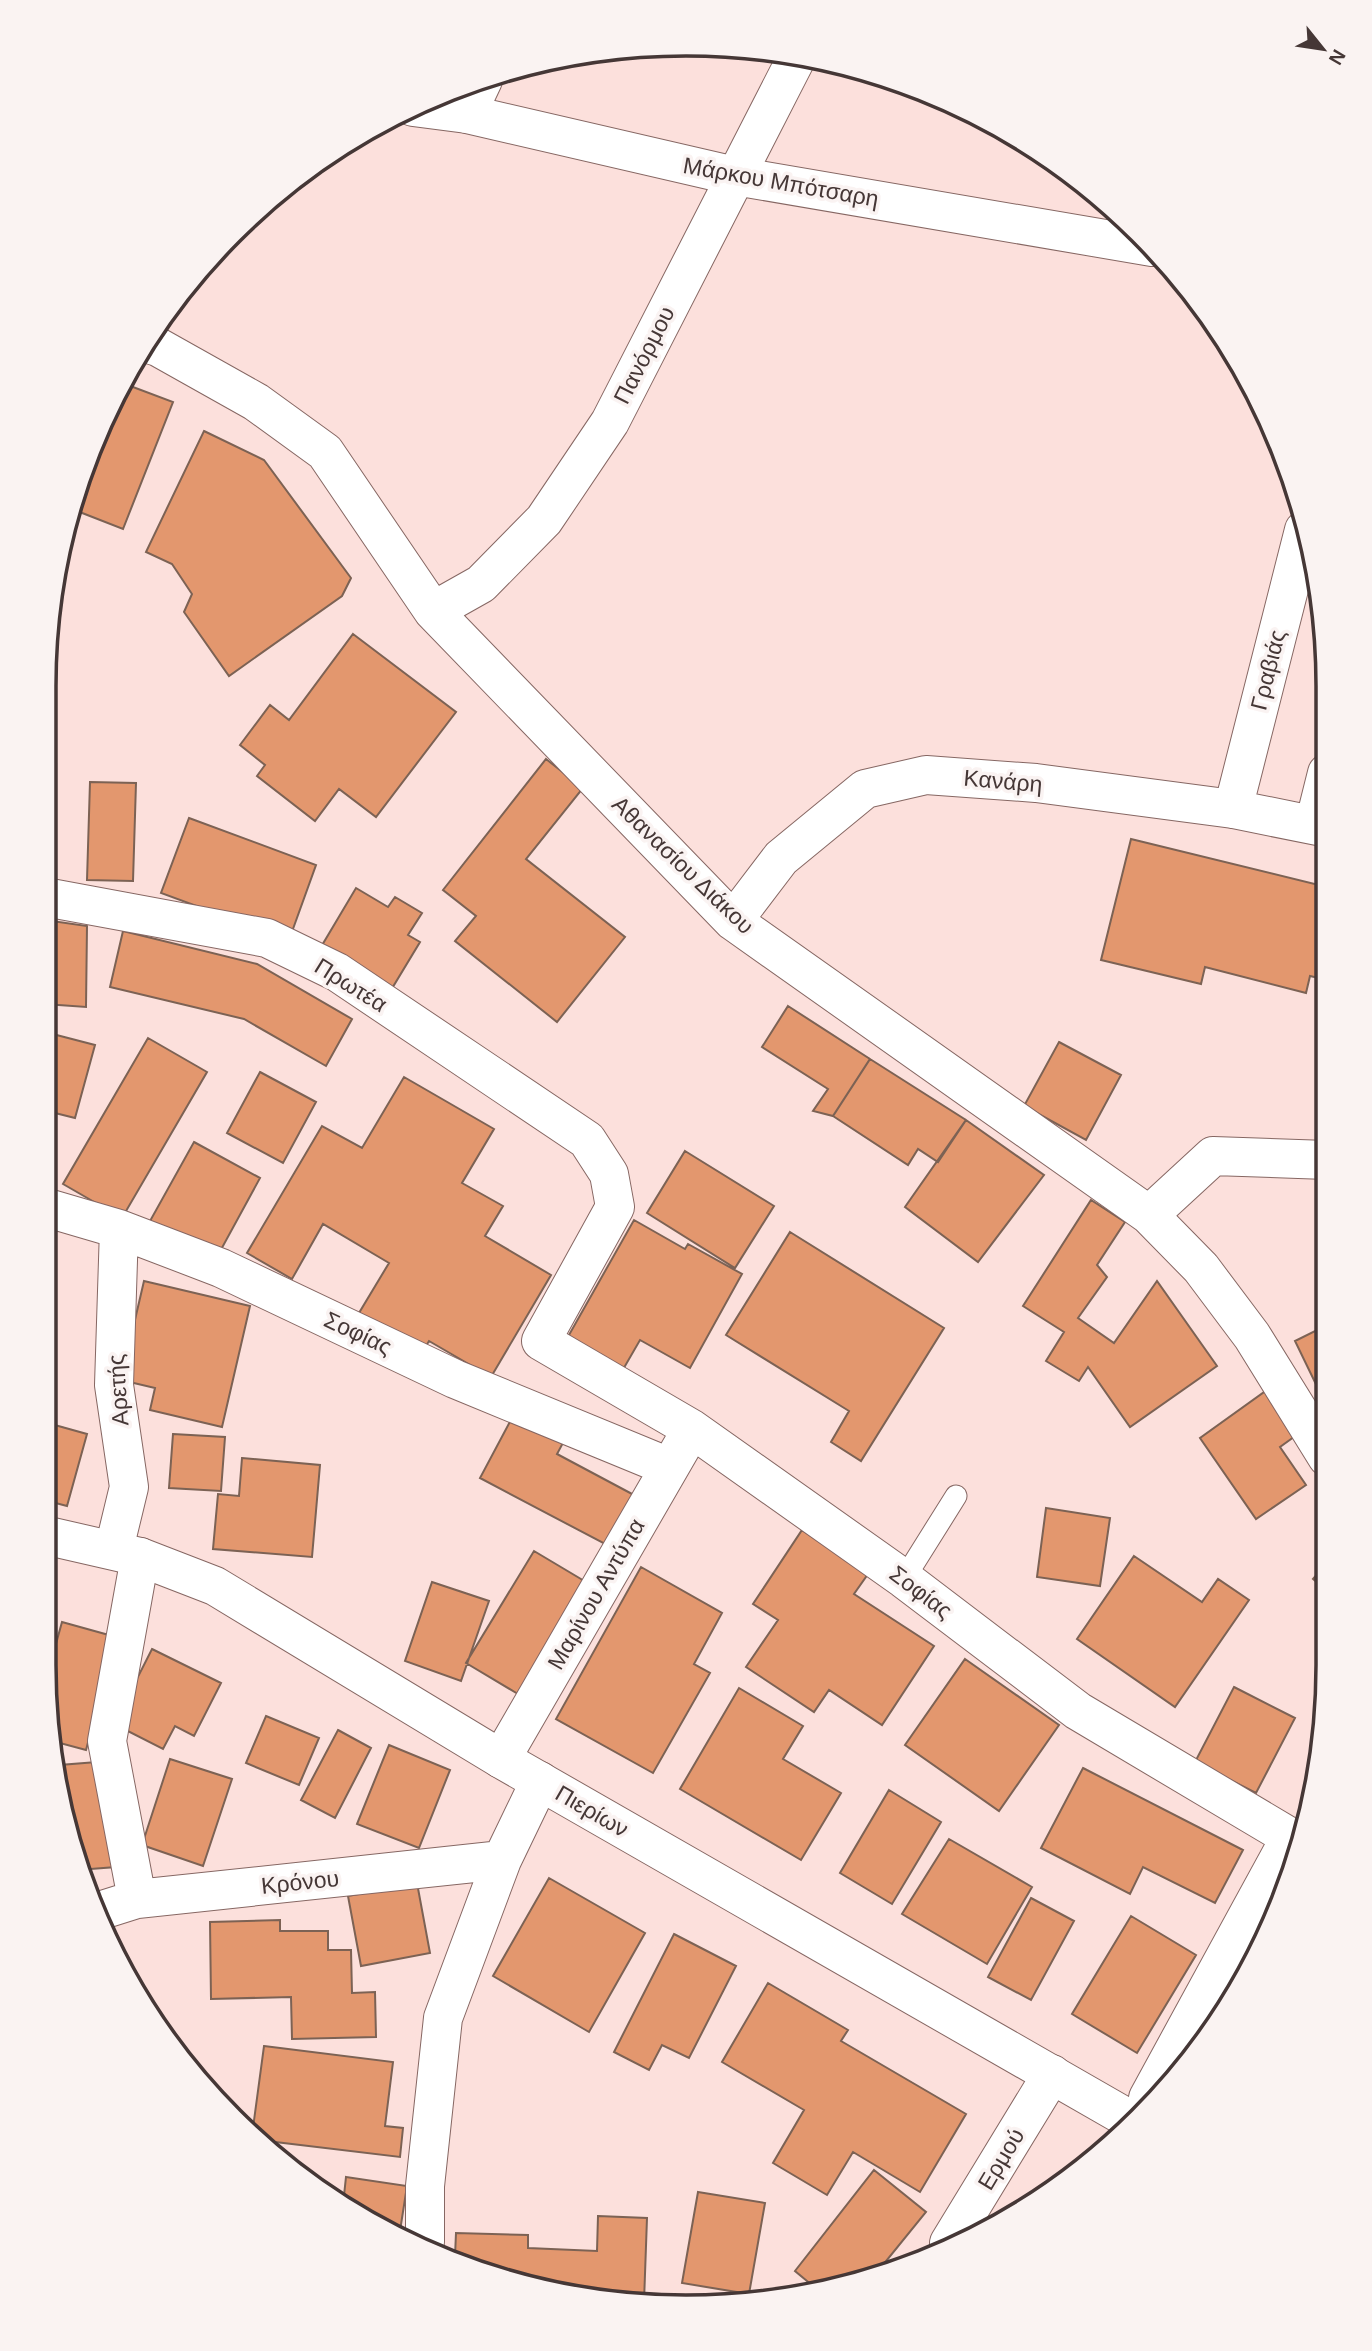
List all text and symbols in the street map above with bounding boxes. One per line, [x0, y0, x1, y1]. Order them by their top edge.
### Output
north arrow [1288, 14, 1358, 84]
text: N [1325, 46, 1350, 68]
street label: Μάρκου Μπότσαρη [681, 152, 881, 212]
street label: Πανόρμου [608, 302, 680, 408]
street label: Γραβιάς [1245, 627, 1291, 713]
street label: Κανάρη [963, 765, 1043, 797]
street label: Αθανασίου Διάκου [607, 791, 759, 939]
street label: Πρωτέα [310, 953, 392, 1017]
street label: Σοφίας [320, 1306, 396, 1360]
street label: Αρετής [103, 1353, 133, 1427]
street label: Μαρίνου Αντύπα [542, 1514, 650, 1674]
street label: Σοφίας [885, 1560, 957, 1624]
street label: Πιερίων [551, 1780, 633, 1842]
street label: Κρόνου [260, 1865, 340, 1899]
street label: Ερμού [973, 2124, 1029, 2194]

